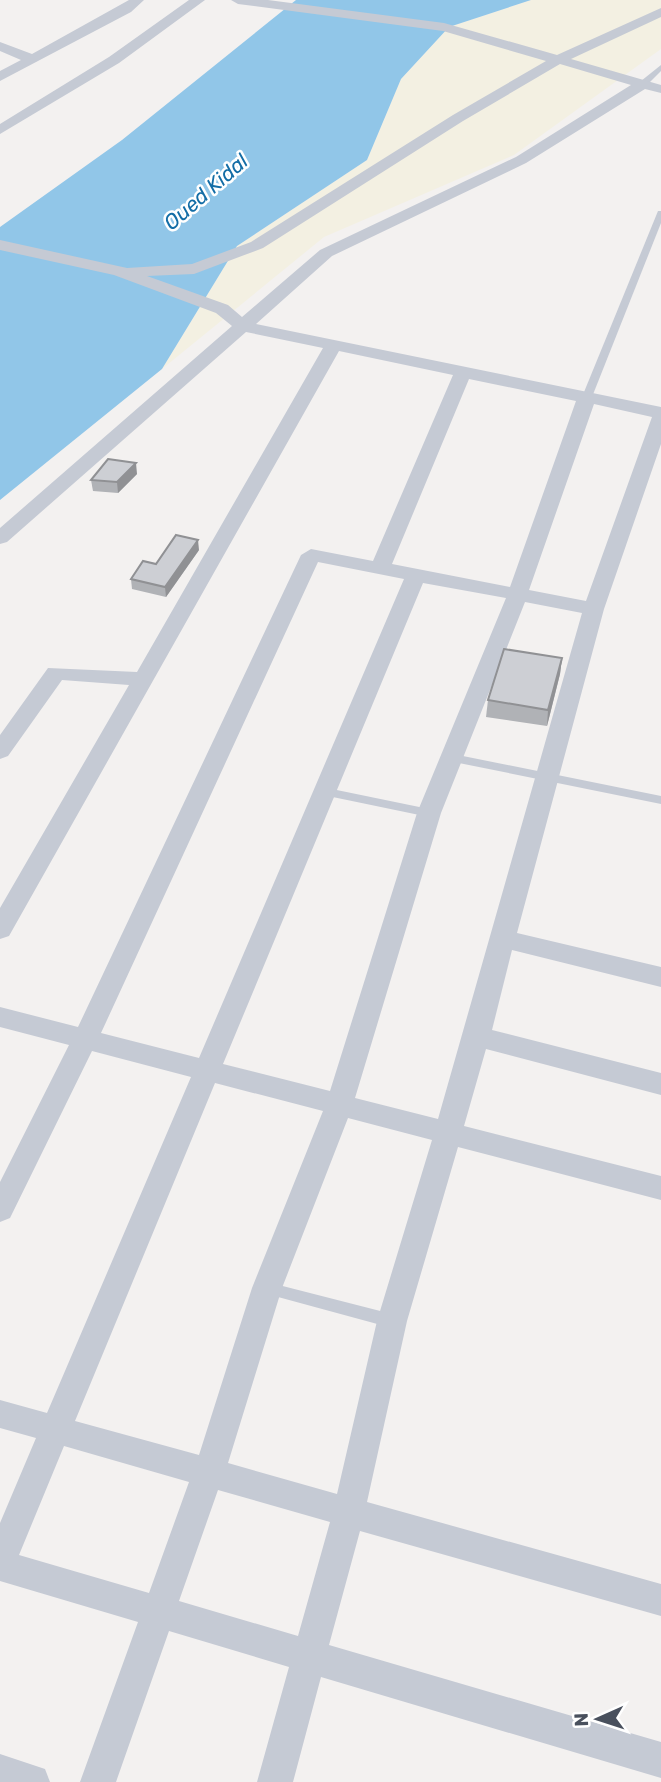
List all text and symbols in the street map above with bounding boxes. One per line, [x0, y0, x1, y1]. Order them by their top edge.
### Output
water label: Oued Kidal [158, 148, 254, 235]
north arrow [563, 1684, 633, 1754]
text: N [570, 1712, 593, 1727]

